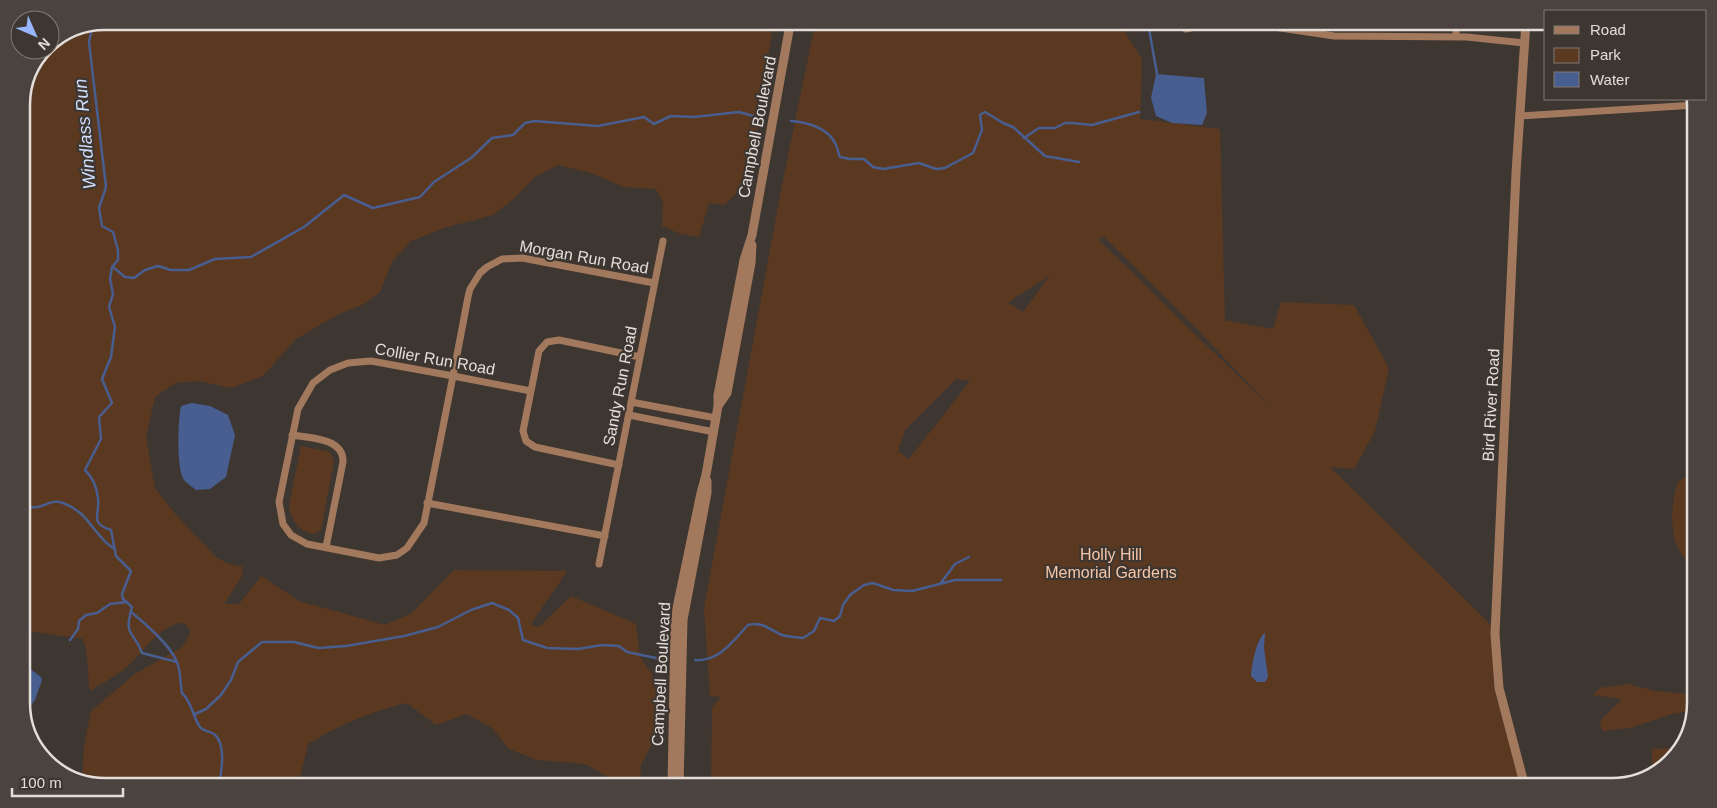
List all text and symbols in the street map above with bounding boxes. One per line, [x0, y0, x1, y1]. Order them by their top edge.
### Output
north arrow [10, 10, 60, 60]
legend [1544, 10, 1707, 100]
text: Road [1590, 21, 1626, 38]
text: N [35, 35, 53, 53]
text: Park [1590, 46, 1621, 63]
street label: Campbell Boulevard [735, 55, 779, 199]
text: Water [1590, 71, 1629, 88]
water label: Windlass Run [70, 78, 100, 190]
street label: Morgan Run Road [518, 237, 650, 277]
street label: Sandy Run Road [600, 325, 640, 447]
street label: Collier Run Road [374, 340, 496, 378]
street label: Bird River Road [1480, 348, 1502, 462]
park label: Holly Hill Memorial Gardens [1045, 546, 1177, 581]
street label: Campbell Boulevard [649, 602, 673, 746]
scale bar [12, 766, 124, 798]
text: 100 m [20, 774, 62, 791]

